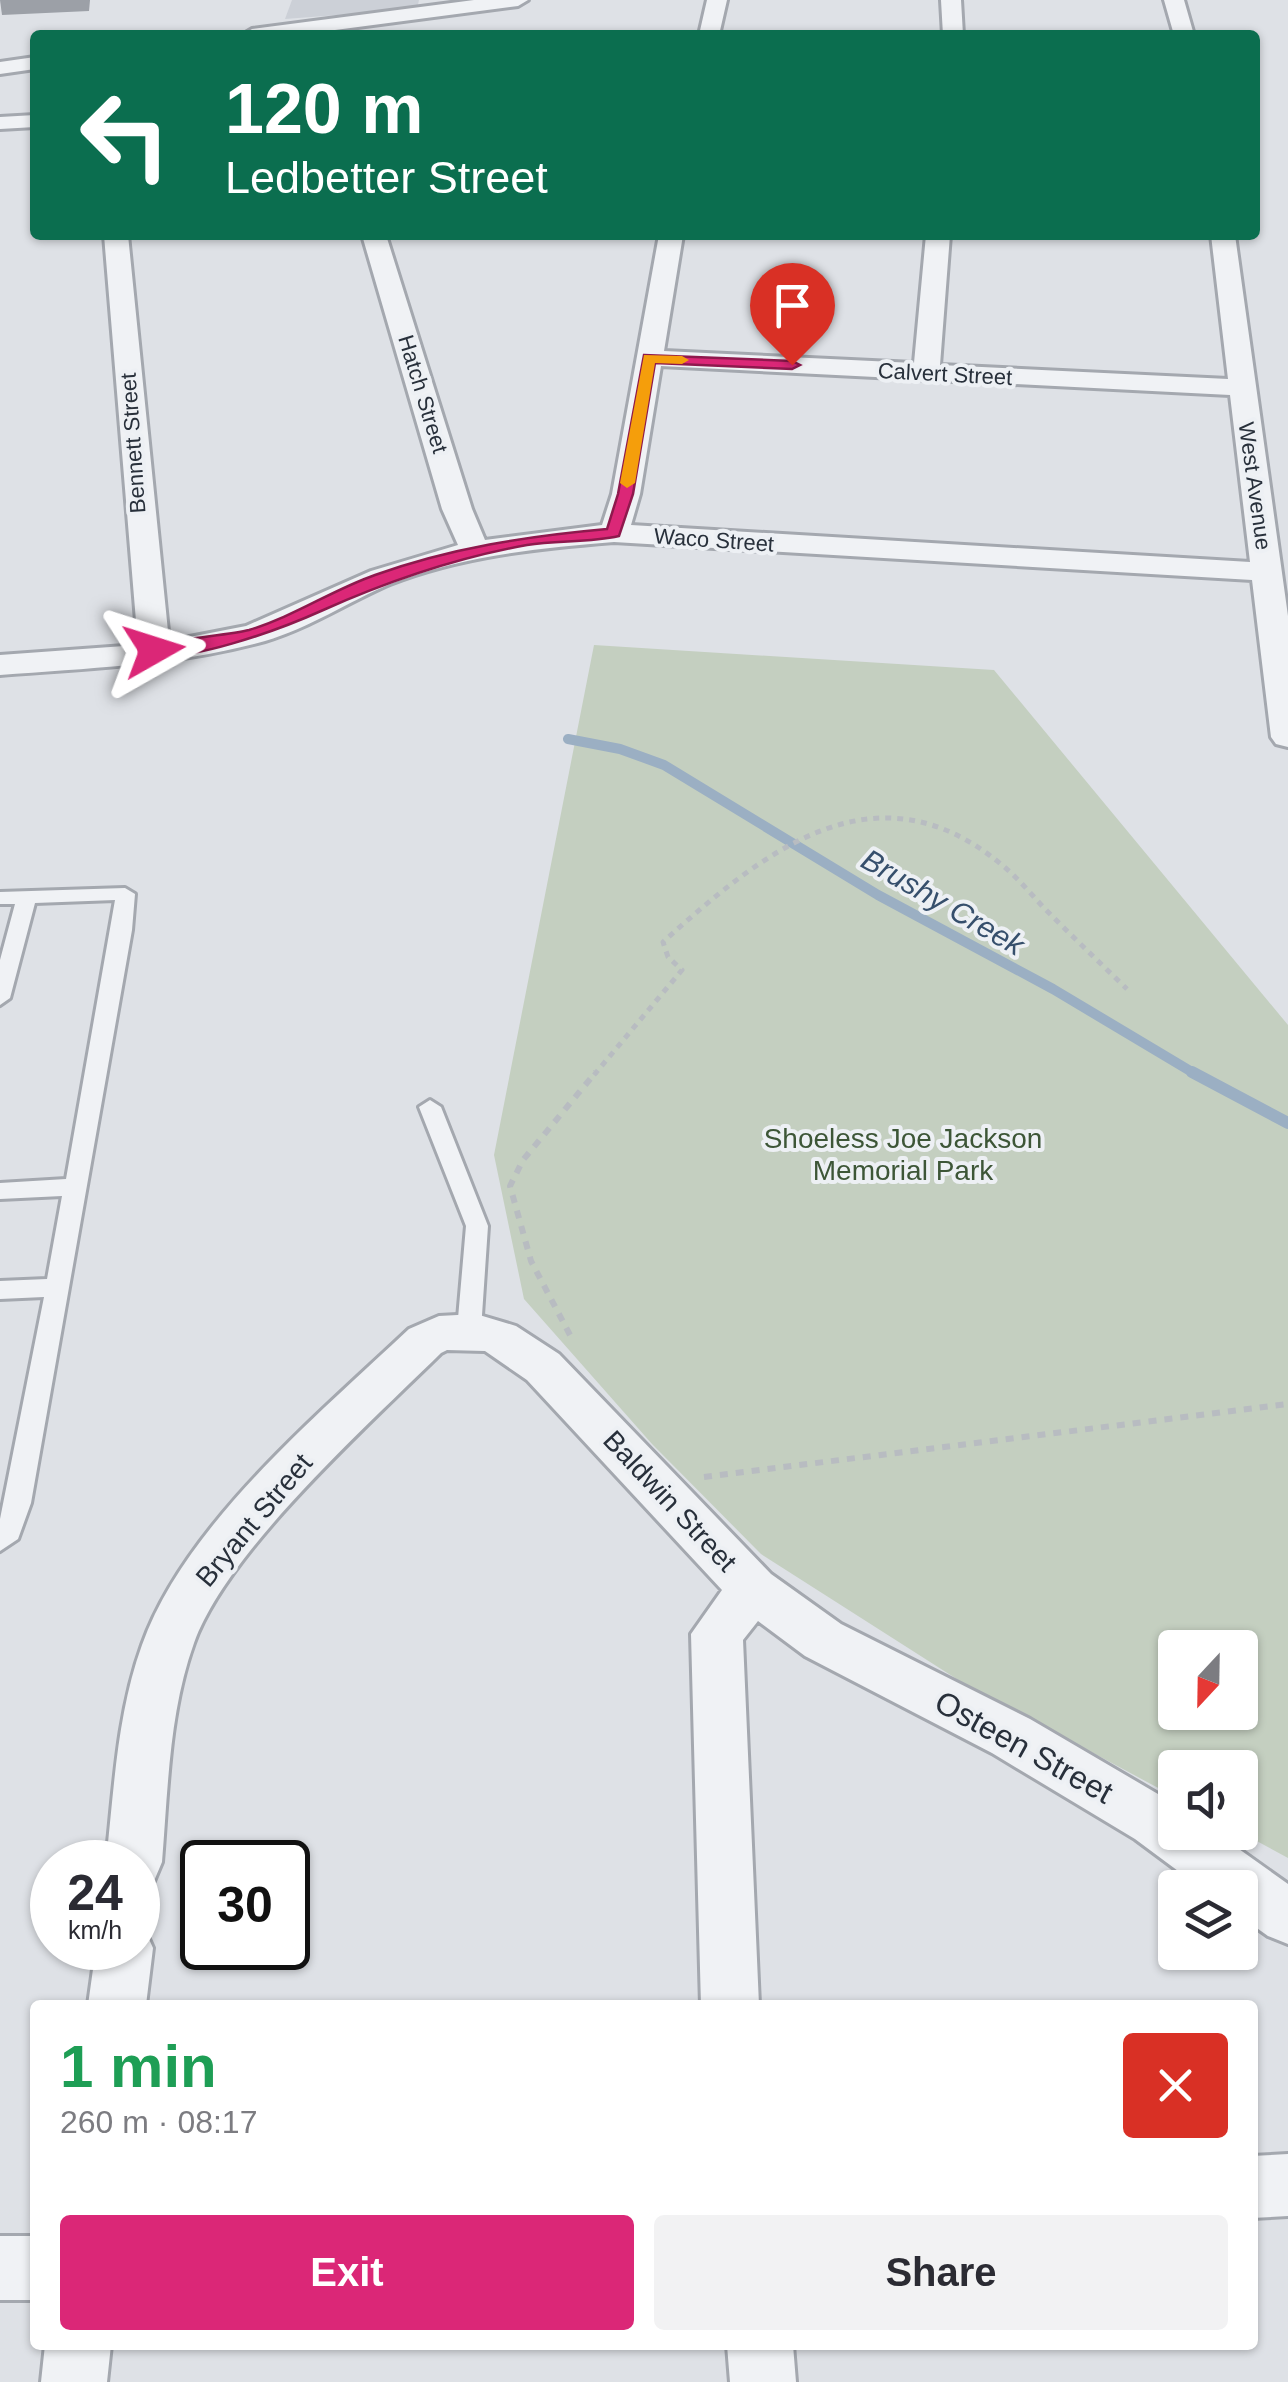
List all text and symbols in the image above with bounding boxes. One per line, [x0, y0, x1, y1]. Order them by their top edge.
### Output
icon: left [60, 70, 190, 200]
text: 120 m [225, 70, 423, 148]
text: Ledbetter Street [225, 152, 548, 203]
pin [750, 263, 835, 366]
icon: arrive [765, 278, 820, 333]
street label: Hatch Street [393, 332, 453, 456]
street label: Calvert Street [877, 358, 1013, 390]
street label: Bennett Street [116, 372, 150, 514]
street label: West Avenue [1234, 420, 1276, 552]
street label: Waco Street [653, 523, 775, 557]
position arrow [102, 598, 206, 702]
water label: Brushy Creek [856, 842, 1032, 963]
park label: Shoeless Joe Jackson Memorial Park [764, 1123, 1042, 1186]
street label: Baldwin Street [597, 1424, 743, 1578]
street label: Bryant Street [190, 1447, 319, 1593]
north arrow [1158, 1630, 1258, 1730]
map controls [1158, 1630, 1258, 1970]
street label: Osteen Street [929, 1683, 1119, 1811]
button: sound [1158, 1750, 1258, 1850]
speed limit sign: 30 [180, 1840, 310, 1970]
text: 24 [67, 1865, 123, 1921]
button: layers [1158, 1870, 1258, 1970]
text: km/h [68, 1916, 122, 1944]
text: 1 min [60, 2033, 217, 2100]
button: close [1123, 2033, 1228, 2138]
text: 260 m · 08:17 [60, 2104, 257, 2140]
button: Exit [60, 2215, 634, 2330]
button: Share [654, 2215, 1228, 2330]

